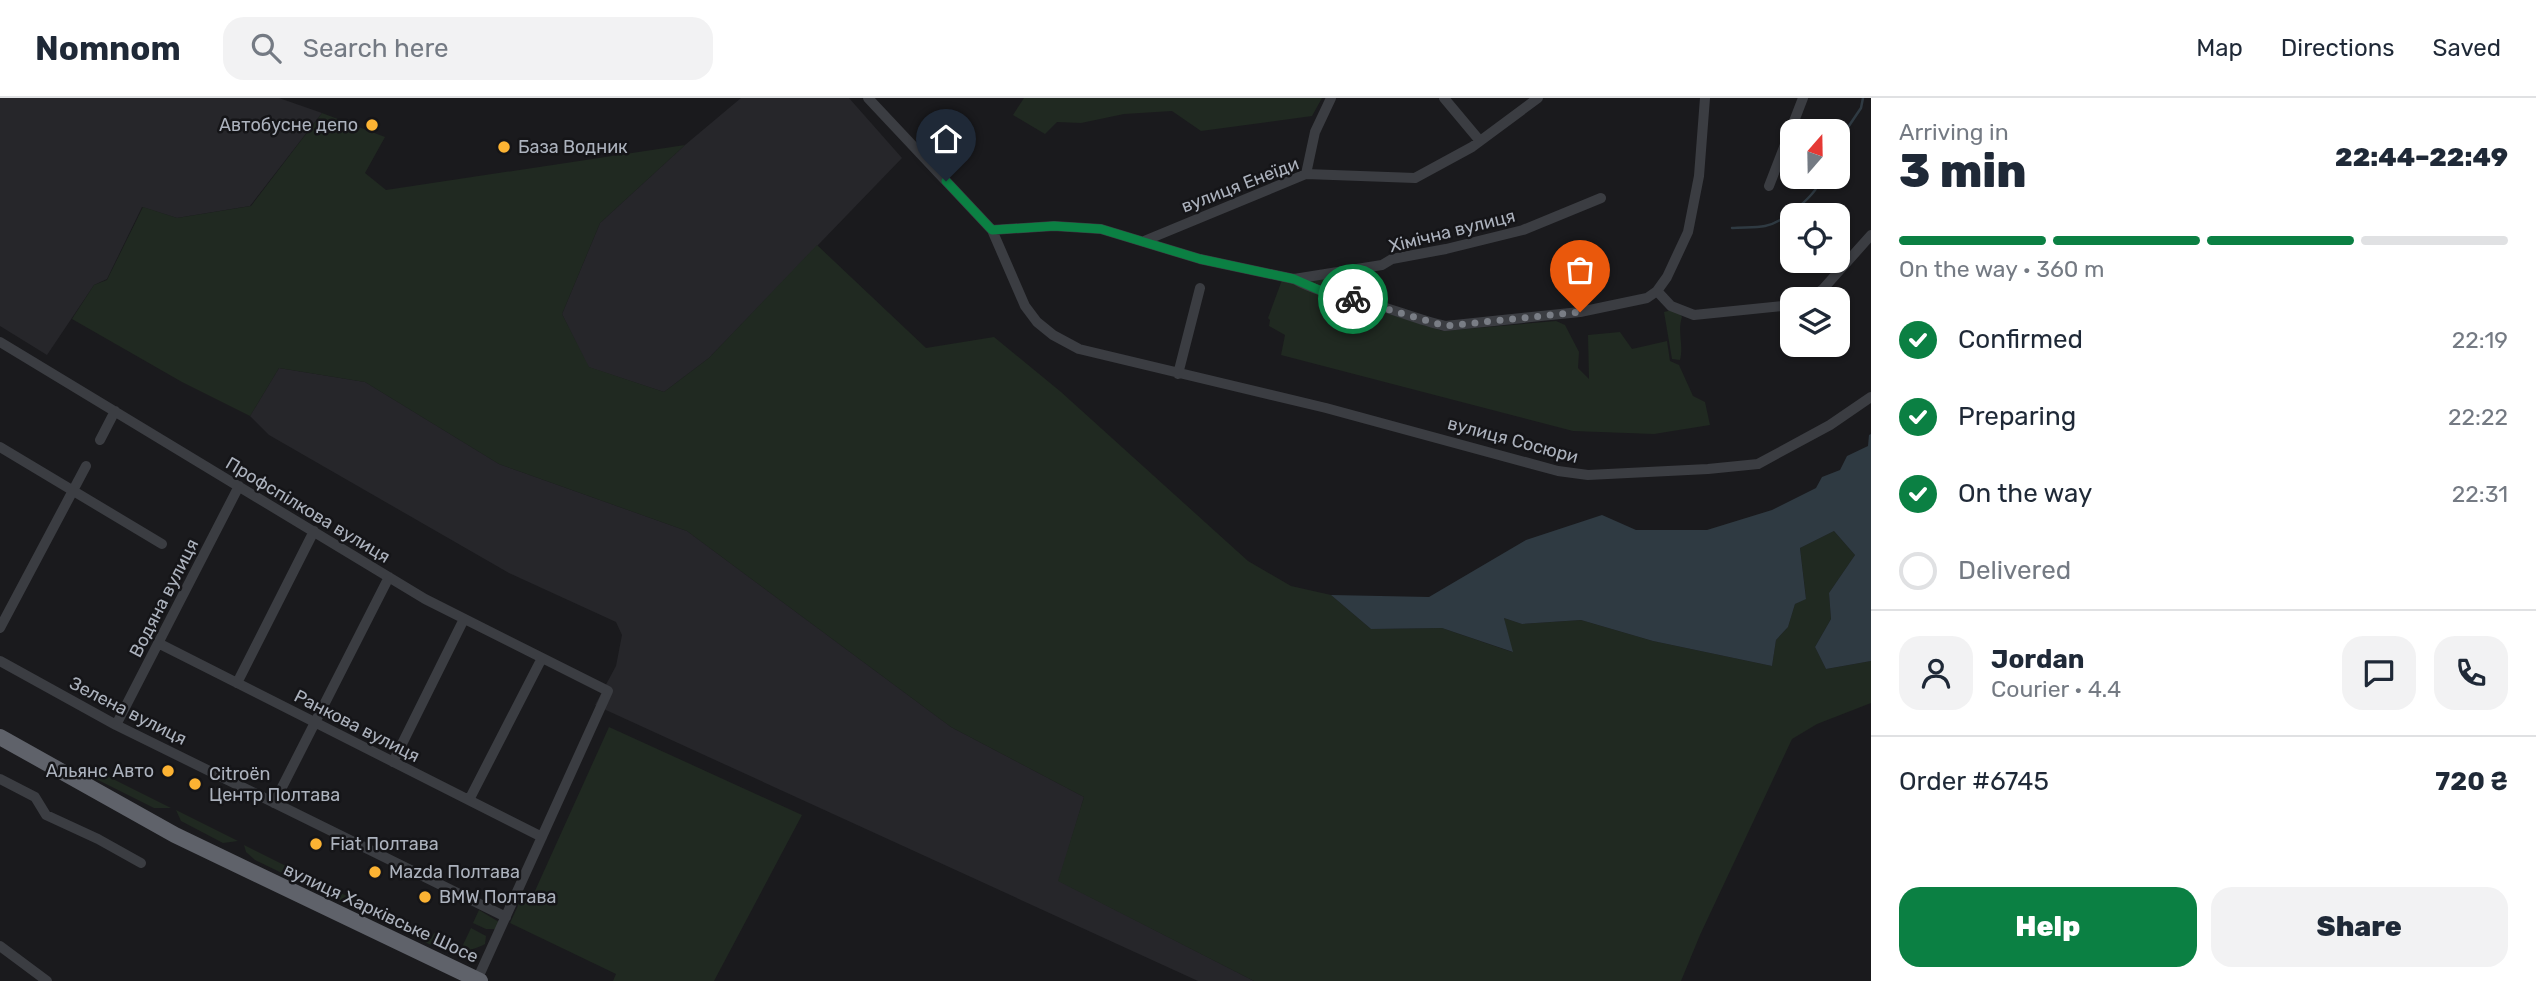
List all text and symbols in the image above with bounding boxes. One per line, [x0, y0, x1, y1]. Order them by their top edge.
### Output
search box [223, 17, 713, 80]
text: Nomnom [35, 29, 181, 68]
icon: search [247, 29, 285, 67]
text: Search here [303, 33, 449, 64]
text: Map [2196, 34, 2243, 62]
text: Directions [2281, 34, 2394, 62]
text: Saved [2432, 34, 2501, 62]
pin [916, 109, 976, 181]
place label: Автобусне депо [219, 114, 358, 136]
marker: Автобусне депо [364, 117, 380, 133]
text: Arriving in [1899, 118, 2009, 146]
north arrow [1780, 119, 1850, 189]
map controls [1780, 119, 1850, 357]
icon: home [927, 120, 965, 158]
place label: База Водник [518, 136, 628, 158]
marker: База Водник [496, 139, 512, 155]
text: 22:44–22:49 [2335, 142, 2508, 173]
text: 3 min [1899, 144, 2027, 199]
street label: вулиця Енеїди [1178, 152, 1302, 218]
button: locate [1780, 203, 1850, 273]
street label: Хімічна вулиця [1387, 205, 1517, 257]
pin [1550, 240, 1610, 312]
icon: bag [1561, 251, 1599, 289]
text: On the way · 360 m [1899, 255, 2105, 283]
courier [1318, 264, 1388, 334]
icon: bike [1334, 280, 1372, 318]
button: layers [1780, 287, 1850, 357]
icon: check [1899, 321, 1937, 359]
text: Confirmed [1958, 324, 2083, 355]
text: 22:19 [2452, 326, 2508, 354]
icon: check [1899, 398, 1937, 436]
text: Preparing [1958, 401, 2076, 432]
text: 22:22 [2448, 403, 2508, 431]
street label: вулиця Сосюри [1445, 412, 1581, 468]
street label: Профспілкова вулиця [222, 452, 394, 568]
icon: check [1899, 475, 1937, 513]
text: On the way [1958, 478, 2092, 509]
text: 22:31 [2452, 480, 2508, 508]
street label: Водяна вулиця [125, 535, 203, 661]
text: Delivered [1958, 555, 2071, 586]
button: person [1899, 636, 1973, 710]
button: chat [2342, 636, 2416, 710]
button: phone [2434, 636, 2508, 710]
text: Jordan [1991, 644, 2084, 675]
street label: Зелена вулиця [66, 672, 190, 750]
text: Courier · 4.4 [1991, 675, 2121, 703]
street label: Ранкова вулиця [290, 685, 424, 767]
place label: Альянс Авто [46, 760, 154, 782]
marker: Альянс Авто [160, 763, 176, 779]
place label: Citroën Центр Полтава [209, 763, 340, 806]
text: Order #6745 [1899, 766, 2049, 797]
text: 720 ₴ [2435, 766, 2508, 797]
marker: Citroën Центр Полтава [187, 776, 203, 792]
place label: Fiat Полтава [330, 833, 439, 855]
marker: Fiat Полтава [308, 836, 324, 852]
street label: вулиця Харківське Шосе [280, 858, 482, 968]
place label: Mazda Полтава [389, 861, 520, 883]
marker: Mazda Полтава [367, 864, 383, 880]
place label: BMW Полтава [439, 886, 557, 908]
button: Help [1899, 887, 2197, 967]
button: Share [2211, 887, 2508, 967]
marker: BMW Полтава [417, 889, 433, 905]

